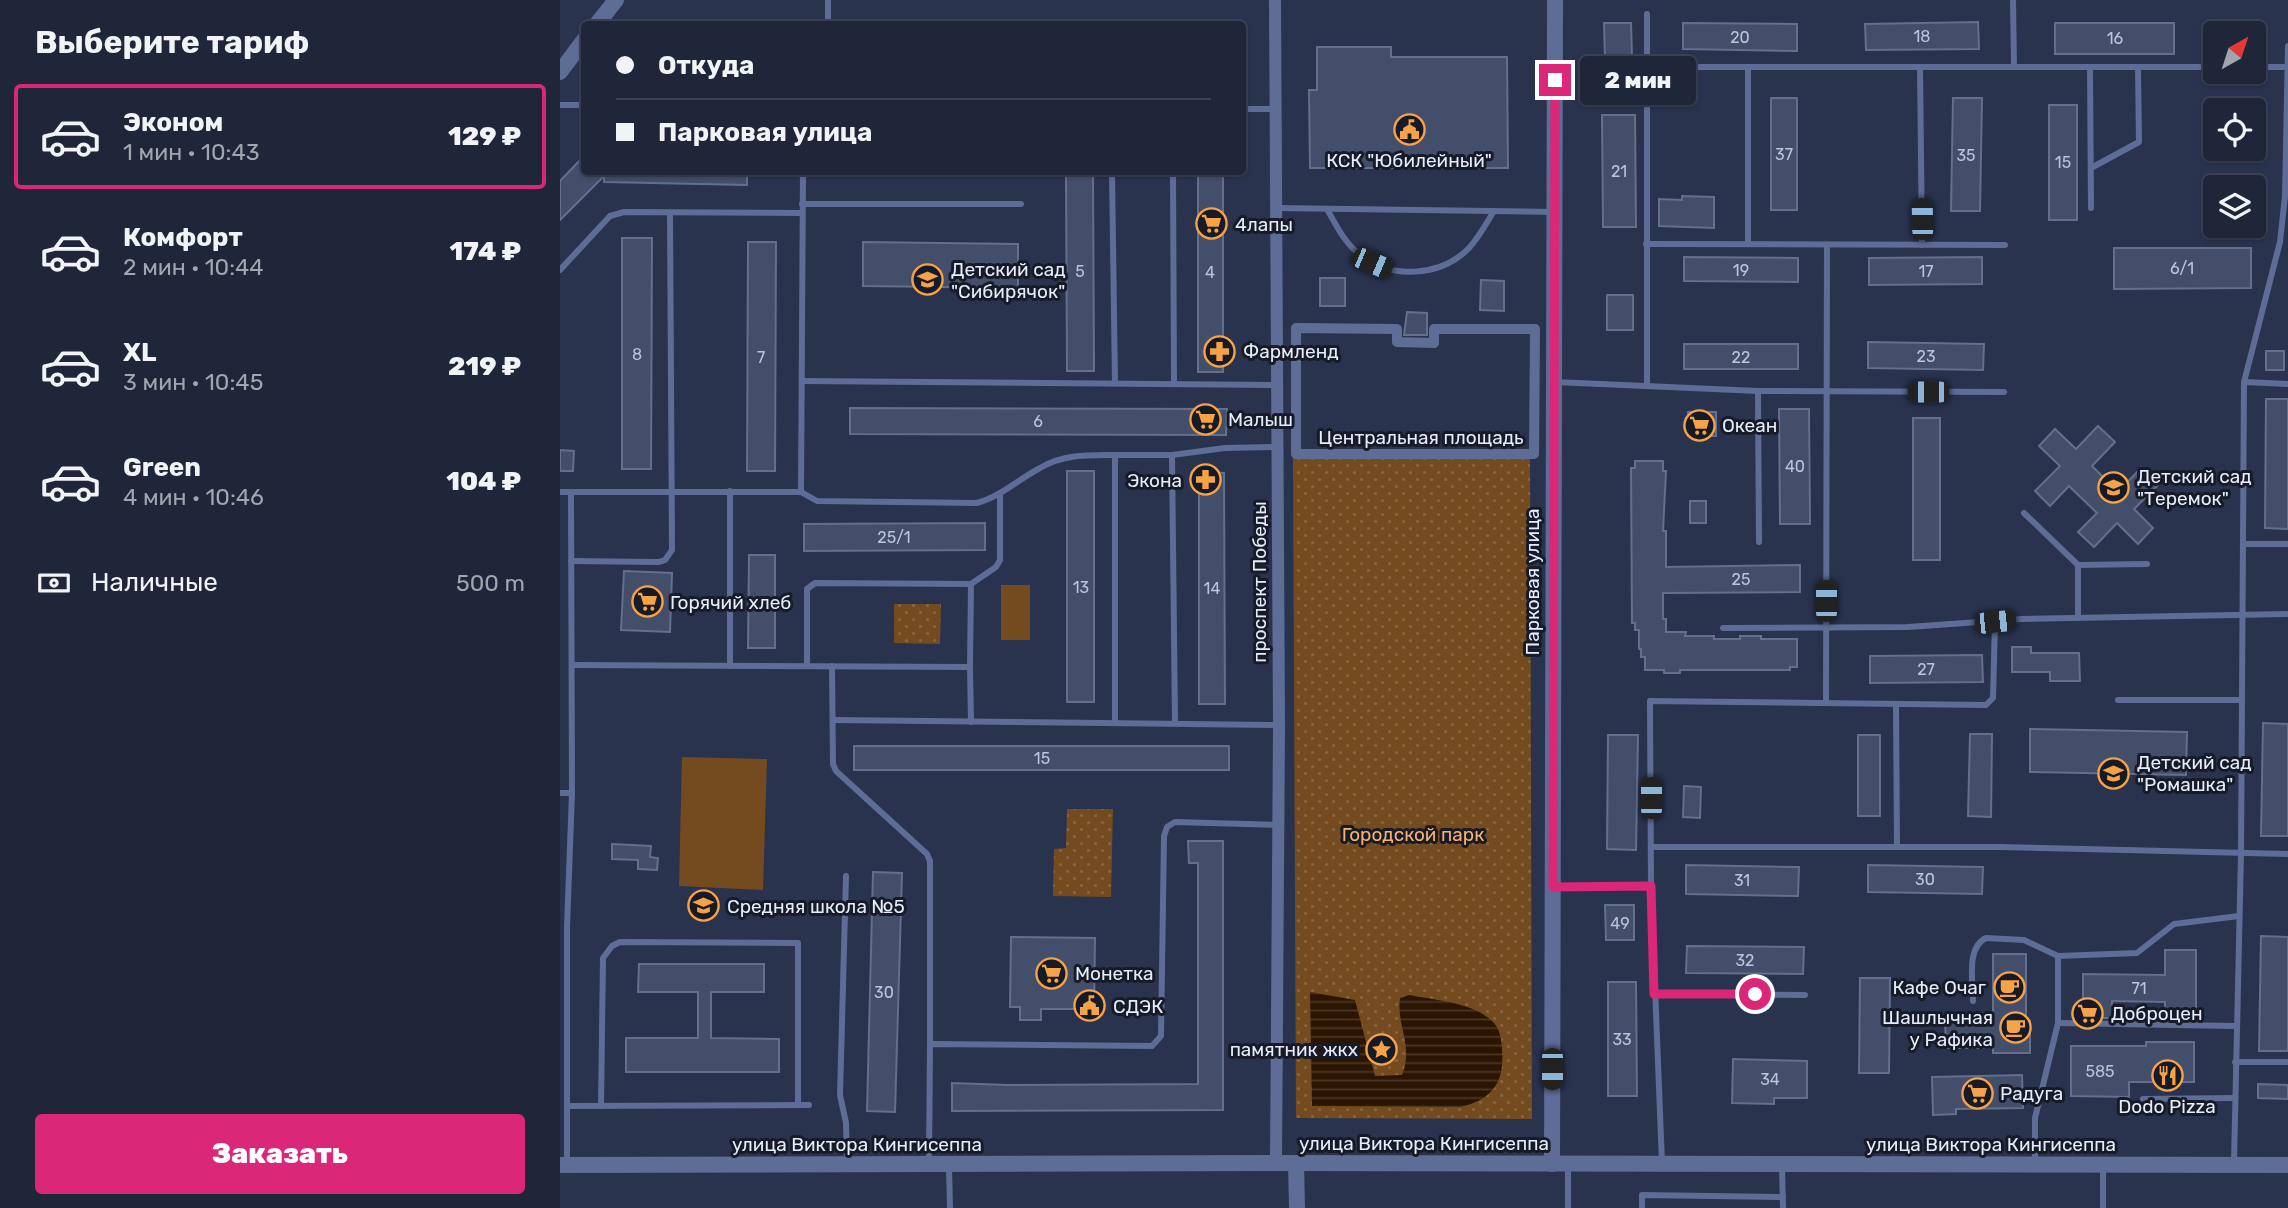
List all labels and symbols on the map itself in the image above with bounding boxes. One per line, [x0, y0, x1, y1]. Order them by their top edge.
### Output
north arrow [2203, 21, 2266, 84]
house number: 18 [1913, 27, 1931, 46]
house number: 20 [1730, 28, 1750, 47]
house number: 16 [2107, 29, 2124, 48]
callout: 2 мин [1580, 56, 1695, 104]
route end [1539, 64, 1571, 96]
public building icon: КСК "Юбилейный" [1392, 112, 1426, 146]
house number: 37 [1775, 145, 1793, 164]
house number: 35 [1956, 146, 1976, 165]
place label: КСК "Юбилейный" [1326, 149, 1492, 172]
house number: 15 [2055, 153, 2071, 172]
house number: 21 [1611, 162, 1627, 181]
car [1912, 198, 1933, 240]
supermarket icon: 4лапы [1195, 207, 1229, 241]
place label: 4лапы [1235, 213, 1293, 236]
car [1349, 245, 1396, 281]
place label: Детский сад "Сибирячок" [951, 258, 1066, 303]
house number: 6/1 [2170, 259, 2194, 278]
house number: 19 [1733, 261, 1749, 280]
house number: 5 [1075, 262, 1085, 281]
house number: 17 [1918, 262, 1934, 281]
school or university icon: Детский сад "Сибирячок" [911, 263, 945, 297]
house number: 4 [1205, 263, 1215, 282]
pharmacy icon: Фармленд [1203, 334, 1237, 368]
place label: Фармленд [1243, 340, 1339, 363]
house number: 8 [632, 345, 642, 364]
house number: 23 [1916, 347, 1936, 366]
house number: 7 [757, 348, 765, 367]
house number: 22 [1732, 348, 1750, 367]
car [1908, 382, 1950, 403]
supermarket icon: Малыш [1188, 402, 1222, 436]
place label: Малыш [1228, 408, 1293, 431]
supermarket icon: Океан [1682, 408, 1716, 442]
house number: 6 [1033, 412, 1043, 431]
place label: Океан [1722, 414, 1777, 437]
street label: Центральная площадь [1318, 426, 1524, 449]
house number: 40 [1785, 457, 1805, 476]
pharmacy icon: Экона [1188, 463, 1222, 497]
place label: Детский сад "Теремок" [2137, 465, 2252, 510]
place label: Экона [1127, 469, 1182, 492]
school or university icon: Детский сад "Теремок" [2097, 470, 2131, 504]
street label: проспект Победы [1248, 501, 1271, 663]
street label: Парковая улица [1521, 509, 1544, 655]
house number: 25/1 [877, 528, 911, 547]
house number: 25 [1732, 570, 1750, 589]
house number: 13 [1073, 578, 1089, 597]
house number: 14 [1204, 579, 1220, 598]
car [1816, 580, 1837, 622]
supermarket icon: Горячий хлеб [630, 585, 664, 619]
place label: Горячий хлеб [670, 591, 791, 614]
car [1974, 609, 2017, 635]
house number: 27 [1917, 660, 1935, 679]
house number: 15 [1034, 749, 1050, 768]
place label: Детский сад "Ромашка" [2137, 751, 2252, 796]
school or university icon: Детский сад "Ромашка" [2097, 756, 2131, 790]
car [1641, 777, 1662, 819]
park label: Городской парк [1342, 823, 1484, 846]
house number: 30 [1915, 870, 1935, 889]
house number: 31 [1734, 871, 1750, 890]
school or university icon: Средняя школа №5 [687, 889, 721, 923]
place label: Средняя школа №5 [727, 895, 905, 918]
house number: 49 [1610, 914, 1630, 933]
house number: 32 [1735, 951, 1755, 970]
supermarket icon: Монетка [1035, 956, 1069, 990]
place label: Монетка [1075, 962, 1154, 985]
cafe icon: Кафе Очаг [1992, 970, 2026, 1004]
place label: Кафе Очаг [1892, 976, 1986, 999]
route start [1739, 978, 1771, 1010]
house number: 71 [2131, 979, 2147, 998]
house number: 30 [874, 983, 894, 1002]
public building icon: СДЭК [1073, 989, 1107, 1023]
place label: СДЭК [1113, 995, 1163, 1018]
supermarket icon: Доброцен [2071, 996, 2105, 1030]
place label: Доброцен [2111, 1002, 2203, 1025]
place label: Шашлычная у Рафика [1882, 1006, 1993, 1051]
cafe icon: Шашлычная у Рафика [1999, 1011, 2033, 1045]
house number: 33 [1612, 1030, 1632, 1049]
place icon: памятник жкх [1364, 1032, 1398, 1066]
place label: памятник жкх [1230, 1038, 1358, 1061]
car [1542, 1048, 1563, 1090]
restaurant icon: Dodo Pizza [2150, 1058, 2184, 1092]
house number: 585 [2085, 1062, 2115, 1081]
house number: 34 [1760, 1070, 1780, 1089]
supermarket icon: Радуга [1960, 1076, 1994, 1110]
place label: Радуга [2000, 1082, 2063, 1105]
place label: Dodo Pizza [2118, 1095, 2216, 1118]
street label: улица Виктора Кингисеппа [1299, 1132, 1549, 1155]
street label: улица Виктора Кингисеппа [732, 1133, 982, 1156]
street label: улица Виктора Кингисеппа [1866, 1133, 2116, 1156]

